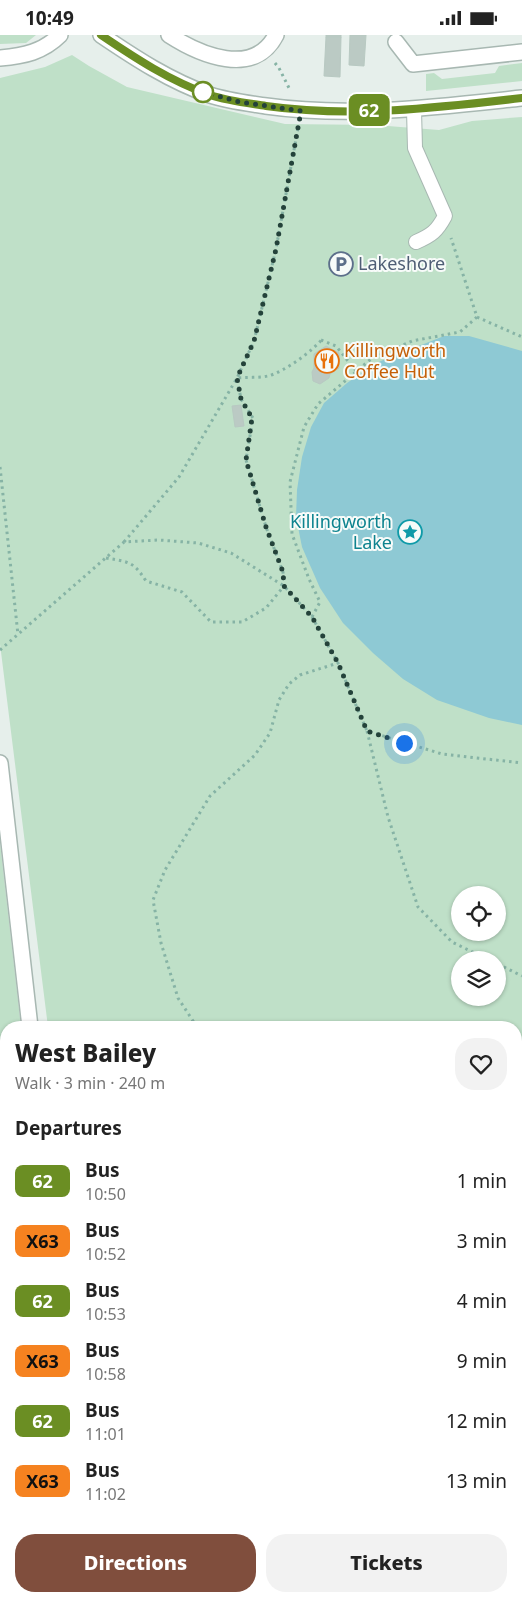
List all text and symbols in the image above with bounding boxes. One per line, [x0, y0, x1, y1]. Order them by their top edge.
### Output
text: 10:49 [25, 5, 74, 31]
unlabelled marker [192, 81, 214, 103]
line badge: 62 [346, 94, 392, 126]
text: 62 [359, 98, 379, 122]
parking icon: Lakeshore [328, 251, 354, 277]
place label: Lakeshore [358, 251, 445, 275]
place label: Killingworth Coffee Hut [344, 338, 446, 383]
restaurant icon: Killingworth Coffee Hut [314, 348, 340, 374]
place label: Killingworth Lake [290, 509, 392, 554]
place icon: Killingworth Lake [397, 519, 423, 545]
your location [392, 731, 417, 756]
map controls [451, 886, 506, 1006]
button: locate [451, 886, 506, 941]
button: layers [451, 951, 506, 1006]
text: West Bailey [15, 1036, 156, 1069]
button: heart [455, 1038, 507, 1090]
text: Walk · 3 min · 240 m [15, 1072, 165, 1094]
text: Departures [15, 1115, 122, 1141]
text: Bus [85, 1157, 120, 1183]
text: 1 min [457, 1168, 507, 1194]
text: 62 [32, 1169, 53, 1193]
text: 10:50 [85, 1183, 126, 1205]
text: Bus [85, 1217, 120, 1243]
text: 3 min [457, 1228, 507, 1254]
text: X63 [26, 1229, 59, 1253]
text: 10:52 [85, 1243, 126, 1265]
text: Bus [85, 1277, 120, 1303]
text: 4 min [457, 1288, 507, 1314]
text: 62 [32, 1289, 53, 1313]
text: 10:53 [85, 1303, 126, 1325]
text: Bus [85, 1337, 120, 1363]
text: 9 min [457, 1348, 507, 1374]
text: X63 [26, 1349, 59, 1373]
text: 10:58 [85, 1363, 126, 1385]
text: Bus [85, 1397, 120, 1423]
text: 12 min [446, 1408, 507, 1434]
text: 62 [32, 1409, 53, 1433]
text: 11:01 [85, 1423, 126, 1445]
text: Bus [85, 1457, 120, 1483]
text: 13 min [446, 1468, 507, 1494]
text: X63 [26, 1469, 59, 1493]
text: 11:02 [85, 1483, 126, 1505]
button: Directions [15, 1534, 256, 1592]
button: Tickets [266, 1534, 507, 1592]

